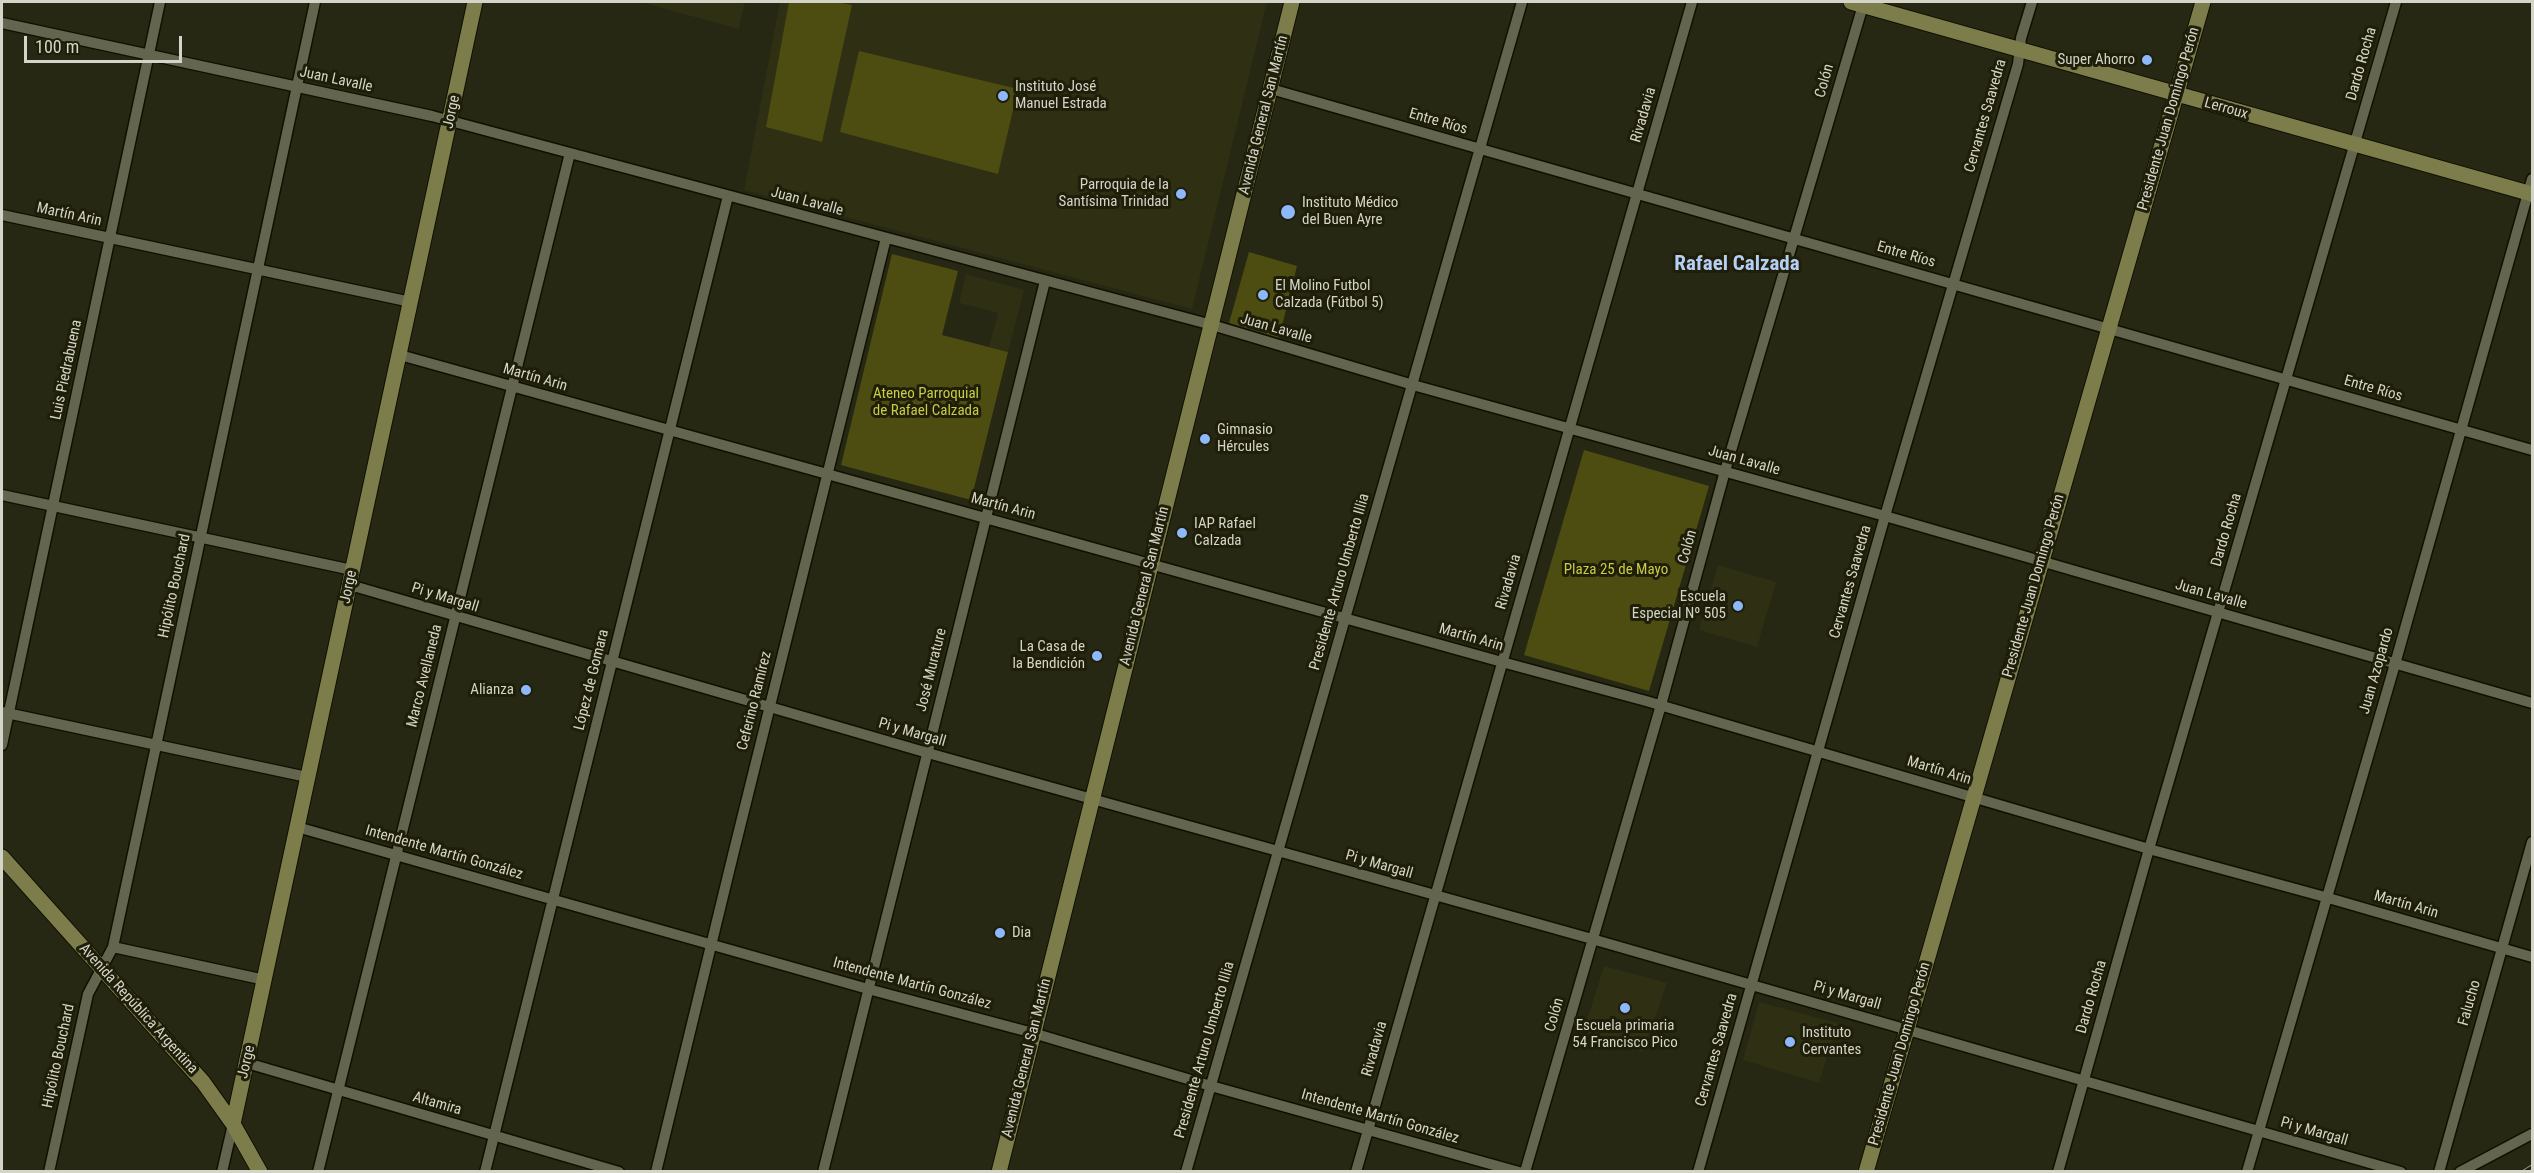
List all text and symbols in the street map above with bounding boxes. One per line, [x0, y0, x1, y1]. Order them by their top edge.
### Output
scale bar [27, 24, 184, 62]
street label: Presidente Juan Domingo Perón [2134, 25, 2204, 213]
street label: Dardo Rocha [2343, 25, 2381, 103]
street label: Avenida General San Martín [1236, 34, 1292, 196]
text: 100 m [35, 36, 79, 57]
place label: Super Ahorro [2058, 51, 2135, 69]
marker: Super Ahorro [2140, 53, 2154, 67]
street label: Cervantes Saavedra [1961, 57, 2011, 175]
street label: Colón [1812, 62, 1838, 100]
street label: Juan Lavalle [298, 64, 374, 96]
place label: Instituto José Manuel Estrada [1015, 78, 1107, 113]
street label: Rivadavia [1628, 85, 1660, 145]
marker: Instituto José Manuel Estrada [996, 89, 1010, 103]
street label: Jorge [440, 94, 464, 130]
street label: Lerroux [2202, 94, 2250, 124]
street label: Entre Ríos [1407, 105, 1469, 139]
place label: Parroquia de la Santísima Trinidad [1059, 176, 1169, 211]
street label: Juan Lavalle [769, 184, 845, 220]
marker: Parroquia de la Santísima Trinidad [1174, 187, 1188, 201]
place label: Instituto Médico del Buen Ayre [1302, 194, 1398, 229]
street label: Martín Arin [35, 199, 103, 231]
marker: Instituto Médico del Buen Ayre [1279, 203, 1297, 221]
street label: Entre Ríos [1875, 238, 1937, 272]
district label: Rafael Calzada [1674, 252, 1800, 278]
place label: El Molino Futbol Calzada (Fútbol 5) [1275, 277, 1383, 312]
marker: El Molino Futbol Calzada (Fútbol 5) [1256, 288, 1270, 302]
street label: Juan Lavalle [1238, 310, 1314, 348]
street label: Luis Piedrabuena [48, 318, 86, 422]
street label: Martín Arin [501, 360, 569, 396]
street label: Entre Ríos [2342, 372, 2404, 406]
park label: Ateneo Parroquial de Rafael Calzada [873, 385, 979, 420]
place label: Gimnasio Hércules [1217, 421, 1273, 456]
marker: Gimnasio Hércules [1198, 432, 1212, 446]
street label: Juan Lavalle [1706, 442, 1782, 480]
street label: Martín Arin [969, 490, 1037, 524]
street label: Dardo Rocha [2208, 491, 2246, 569]
street label: Presidente Arturo Umberto Illia [1306, 492, 1374, 672]
street label: Presidente Juan Domingo Perón [1999, 492, 2069, 680]
street label: Avenida General San Martín [1117, 505, 1173, 667]
place label: IAP Rafael Calzada [1194, 515, 1256, 550]
street label: Cervantes Saavedra [1826, 523, 1876, 641]
marker: IAP Rafael Calzada [1175, 526, 1189, 540]
street label: Colón [1675, 528, 1701, 566]
street label: Hipólito Bouchard [155, 532, 195, 640]
street label: Rivadavia [1493, 552, 1525, 612]
park label: Plaza 25 de Mayo [1564, 561, 1668, 579]
street label: Jorge [337, 569, 361, 605]
street label: Juan Lavalle [2173, 576, 2249, 614]
street label: Pi y Margall [409, 579, 481, 617]
place label: Escuela Especial Nº 505 [1632, 588, 1726, 623]
marker: Escuela Especial Nº 505 [1731, 599, 1745, 613]
street label: Martín Arin [1437, 620, 1505, 656]
street label: Marco Avellaneda [404, 623, 446, 729]
street label: José Murature [913, 626, 951, 714]
street label: Juan Azopardo [2356, 626, 2398, 716]
street label: López de Gomara [571, 628, 613, 732]
place label: La Casa de la Bendición [1012, 638, 1085, 673]
marker: La Casa de la Bendición [1090, 649, 1104, 663]
street label: Ceferino Ramírez [734, 650, 776, 752]
place label: Alianza [470, 681, 514, 699]
marker: Alianza [519, 683, 533, 697]
street label: Pi y Margall [876, 715, 948, 751]
street label: Martín Arin [1905, 753, 1973, 789]
street label: Intendente Martín González [363, 822, 525, 884]
street label: Pi y Margall [1343, 847, 1415, 883]
street label: Martín Arin [2372, 887, 2440, 923]
place label: Dia [1012, 924, 1031, 942]
marker: Dia [993, 926, 1007, 940]
street label: Avenida República Argentina [75, 940, 201, 1078]
street label: Intendente Martín González [831, 954, 993, 1014]
street label: Dardo Rocha [2073, 958, 2111, 1036]
street label: Presidente Arturo Umberto Illia [1171, 960, 1239, 1140]
street label: Presidente Juan Domingo Perón [1865, 960, 1935, 1148]
street label: Avenida General San Martín [999, 977, 1055, 1139]
street label: Pi y Margall [1811, 978, 1883, 1014]
street label: Falucho [2455, 978, 2485, 1028]
street label: Cervantes Saavedra [1692, 991, 1742, 1109]
street label: Colón [1542, 996, 1568, 1034]
marker: Escuela primaria 54 Francisco Pico [1618, 1001, 1632, 1015]
street label: Hipólito Bouchard [39, 1002, 79, 1110]
place label: Escuela primaria 54 Francisco Pico [1572, 1017, 1678, 1052]
street label: Rivadavia [1359, 1019, 1391, 1079]
place label: Instituto Cervantes [1802, 1024, 1861, 1059]
marker: Instituto Cervantes [1783, 1035, 1797, 1049]
street label: Jorge [234, 1044, 260, 1080]
street label: Intendente Martín González [1299, 1086, 1461, 1148]
street label: Altamira [411, 1088, 463, 1120]
street label: Pi y Margall [2278, 1114, 2350, 1150]

